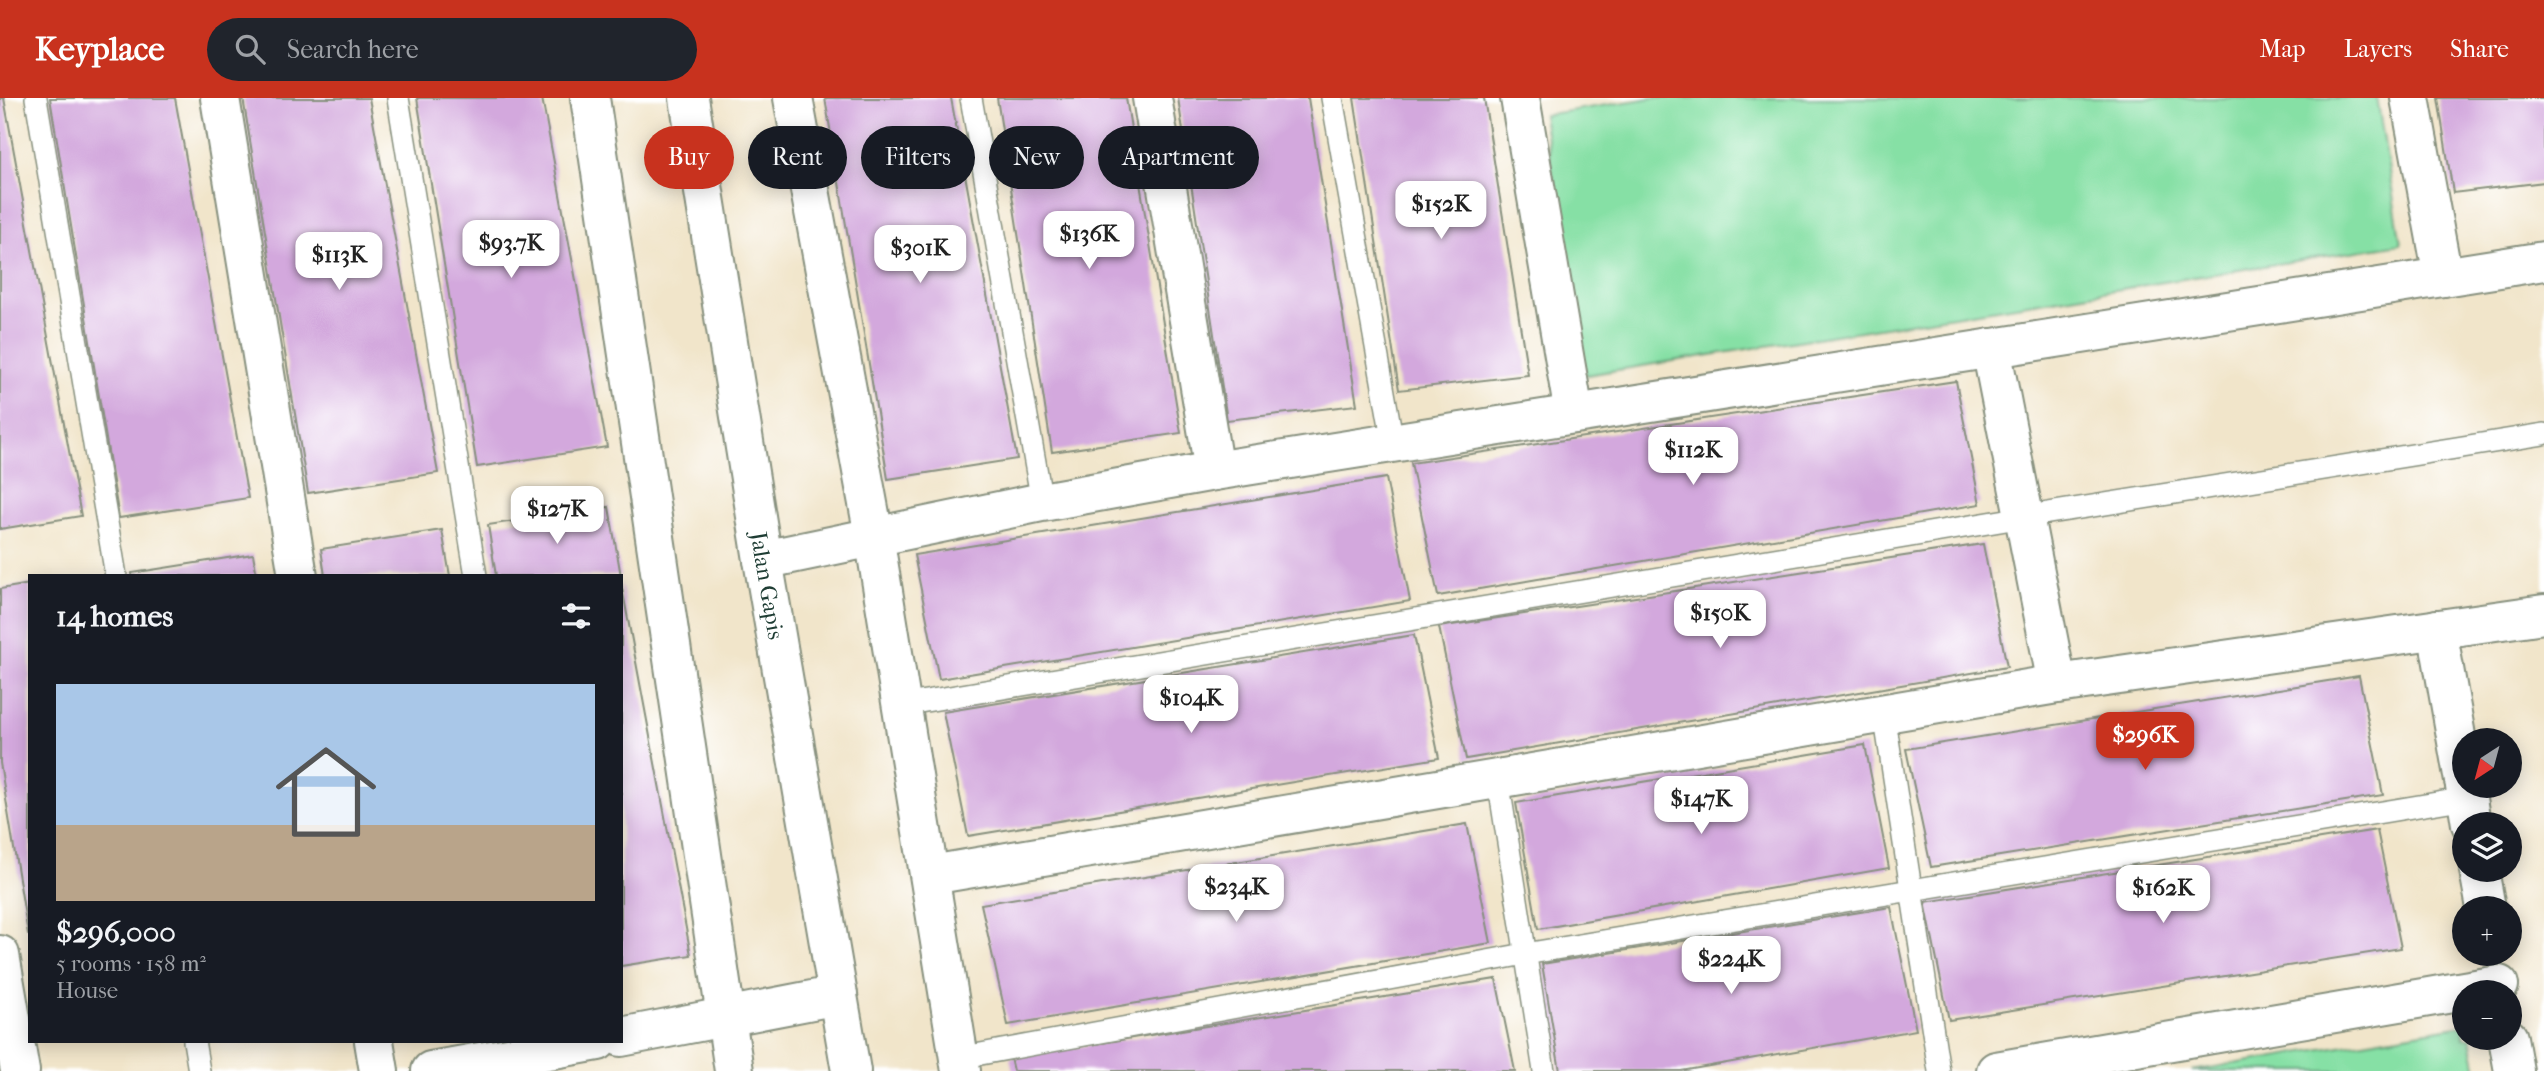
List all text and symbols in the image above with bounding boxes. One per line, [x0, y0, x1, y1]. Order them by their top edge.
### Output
search box [207, 18, 697, 81]
text: Keyplace [35, 30, 165, 69]
icon: search [231, 30, 269, 68]
text: Search here [287, 34, 419, 65]
text: Map [2260, 35, 2306, 63]
text: Layers [2344, 35, 2412, 63]
text: Share [2450, 35, 2509, 63]
chip: Buy [644, 126, 734, 189]
chip: Rent [748, 126, 847, 189]
chip: Filters [861, 126, 975, 189]
chip: New [989, 126, 1084, 189]
chip: Apartment [1098, 126, 1259, 189]
pin: $152K [1392, 181, 1490, 241]
text: $152K [1411, 190, 1471, 217]
pin: $136K [1040, 212, 1138, 271]
pin: $93.7K [454, 220, 568, 280]
text: $136K [1059, 220, 1119, 247]
pin: $301K [871, 226, 969, 285]
text: $93.7K [478, 229, 544, 256]
pin: $113K [290, 232, 388, 292]
text: $301K [890, 234, 950, 261]
text: $113K [311, 241, 367, 268]
pin: $112K [1644, 428, 1742, 487]
text: $112K [1664, 436, 1722, 463]
pin: $127K [508, 486, 606, 546]
text: $127K [527, 495, 587, 522]
street label: Jalan Gapis [745, 528, 790, 642]
pin: $150K [1671, 590, 1769, 650]
icon: filters [557, 597, 595, 635]
text: 14 homes [56, 599, 173, 634]
text: $150K [1690, 599, 1750, 626]
pin: $104K [1142, 676, 1240, 735]
text: $104K [1159, 684, 1223, 711]
pin: $296K [2096, 712, 2194, 772]
text: $296K [2112, 721, 2178, 748]
north arrow [2452, 728, 2522, 798]
map controls [2452, 728, 2522, 1050]
icon: home [263, 729, 389, 855]
pin: $147K [1652, 776, 1750, 836]
text: $147K [1670, 785, 1732, 812]
button: layers [2452, 812, 2522, 882]
pin: $234K [1187, 864, 1285, 924]
pin: $162K [2114, 866, 2212, 925]
text: $234K [1204, 873, 1268, 900]
text: $162K [2132, 874, 2194, 901]
button: + [2452, 896, 2522, 966]
text: $296,000 [56, 915, 176, 950]
pin: $224K [1682, 936, 1780, 996]
text: $224K [1698, 945, 1764, 972]
text: 5 rooms · 158 m² [56, 950, 206, 977]
text: House [56, 977, 118, 1004]
button: − [2452, 980, 2522, 1050]

